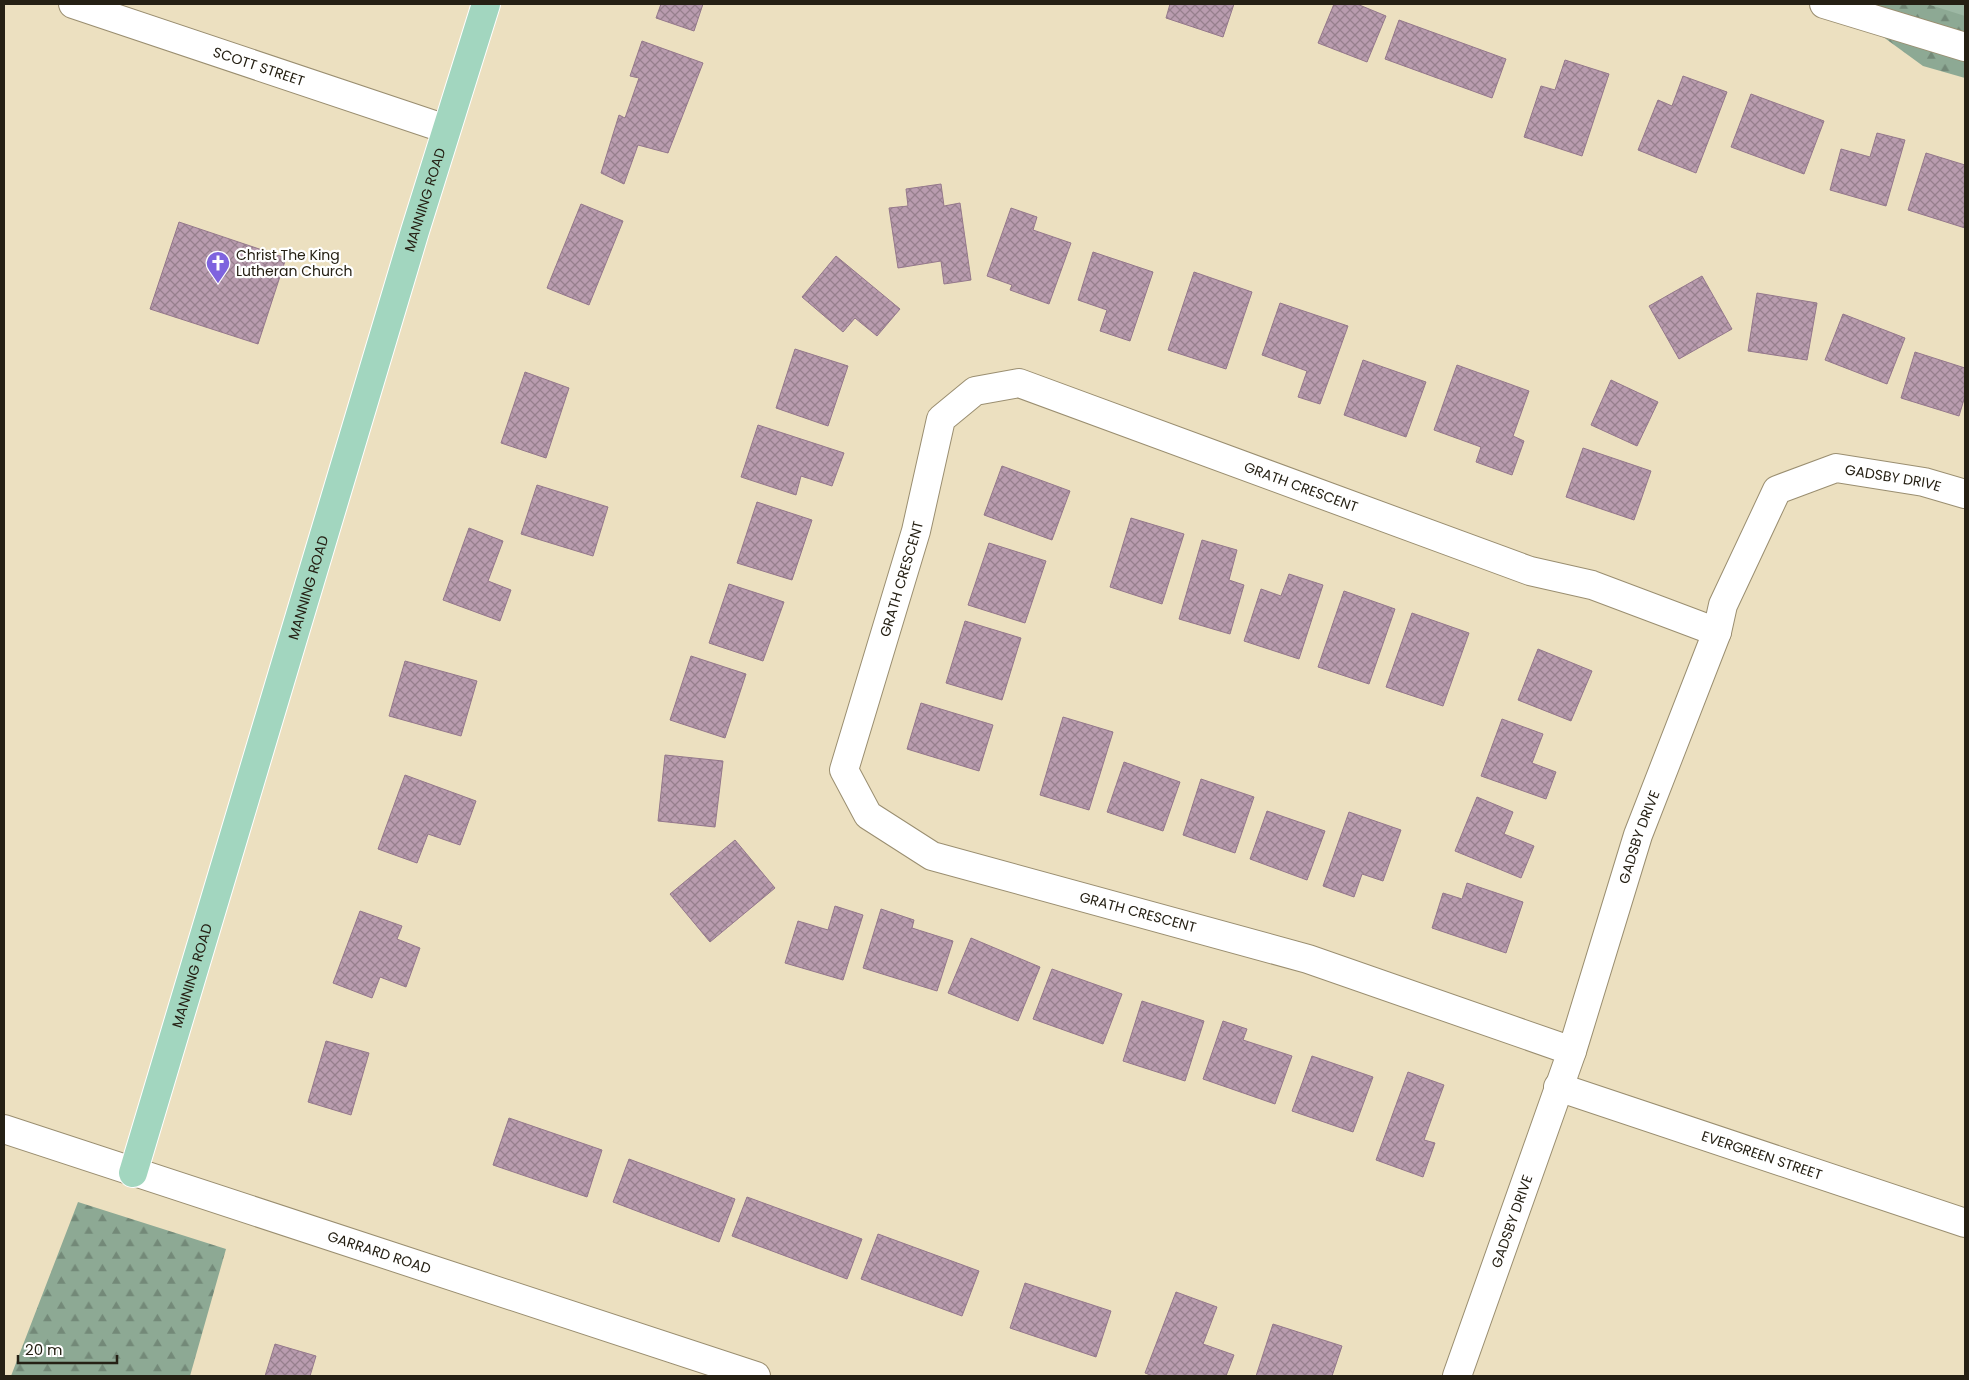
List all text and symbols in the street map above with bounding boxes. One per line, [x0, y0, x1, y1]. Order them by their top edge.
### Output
street label: SCOTT STREET [211, 42, 308, 91]
street label: MANNING ROAD [399, 145, 450, 254]
place label: Christ The King Lutheran Church [236, 245, 353, 281]
church icon: Christ The King Lutheran Church [205, 250, 231, 284]
street label: GRATH CRESCENT [1241, 457, 1361, 517]
street label: GADSBY DRIVE [1843, 460, 1944, 497]
street label: GRATH CRESCENT [875, 519, 928, 639]
street label: MANNING ROAD [283, 533, 333, 642]
street label: GADSBY DRIVE [1614, 787, 1664, 886]
street label: GRATH CRESCENT [1077, 887, 1199, 937]
street label: MANNING ROAD [167, 921, 217, 1030]
street label: EVERGREEN STREET [1699, 1126, 1825, 1185]
street label: GADSBY DRIVE [1486, 1172, 1537, 1271]
street label: GARRARD ROAD [325, 1226, 434, 1279]
scale bar [18, 1332, 116, 1364]
text: 20 m [25, 1339, 63, 1360]

